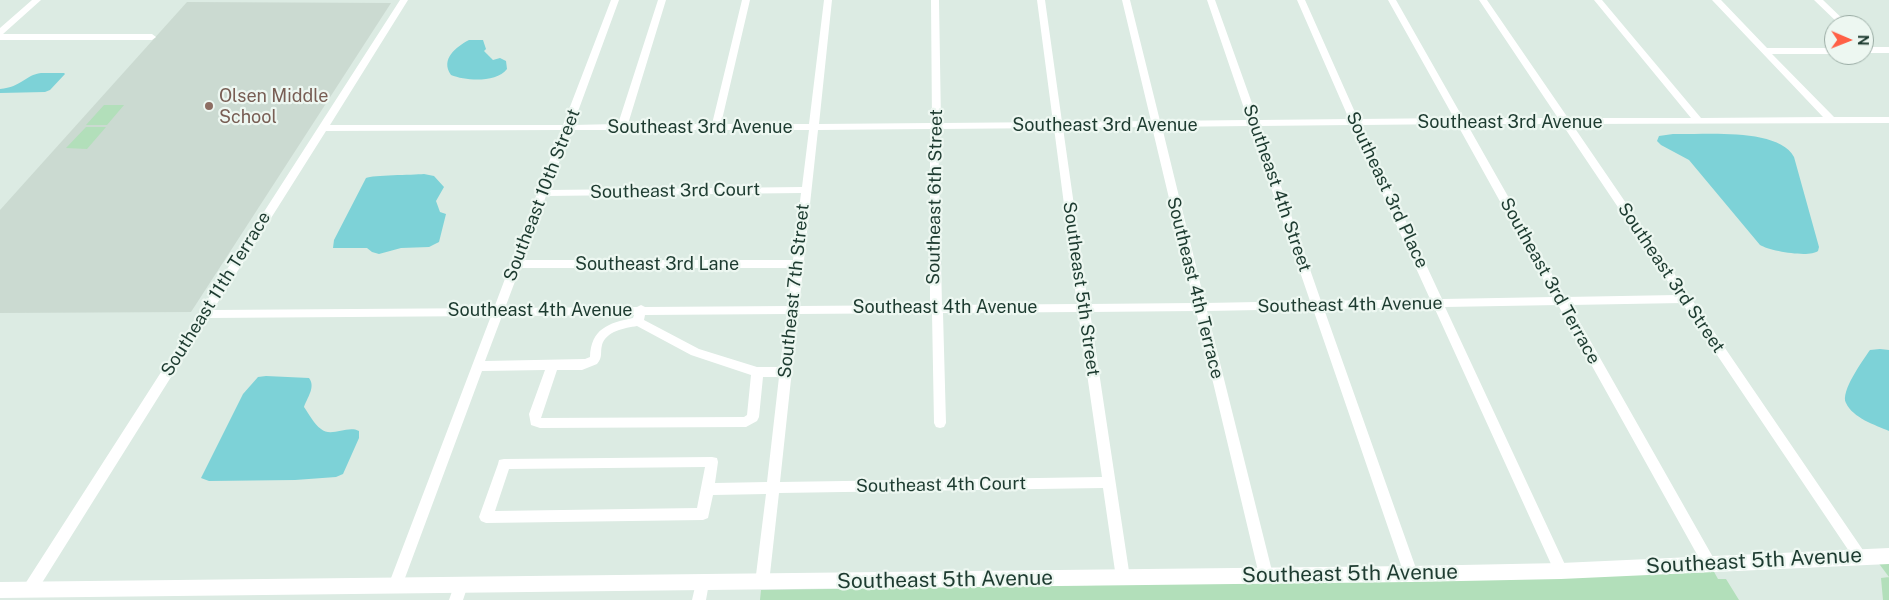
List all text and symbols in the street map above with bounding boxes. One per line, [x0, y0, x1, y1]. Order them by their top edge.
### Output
north arrow [1824, 15, 1874, 65]
text: N [1855, 35, 1871, 46]
place label: Olsen Middle School [219, 85, 329, 128]
marker: Olsen Middle School [203, 100, 215, 112]
street label: Southeast 4th Street [1238, 101, 1316, 275]
street label: Southeast 10th Street [499, 106, 585, 284]
street label: Southeast 3rd Place [1341, 108, 1433, 272]
street label: Southeast 6th Street [923, 109, 947, 285]
street label: Southeast 3rd Avenue [1417, 111, 1603, 133]
street label: Southeast 3rd Avenue [1012, 114, 1198, 136]
street label: Southeast 3rd Avenue [607, 116, 793, 138]
street label: Southeast 3rd Court [590, 179, 760, 203]
street label: Southeast 3rd Terrace [1495, 194, 1605, 368]
street label: Southeast 4th Terrace [1162, 195, 1228, 381]
street label: Southeast 3rd Street [1613, 199, 1729, 357]
street label: Southeast 5th Street [1058, 200, 1104, 378]
street label: Southeast 7th Street [774, 203, 814, 379]
street label: Southeast 11th Terrace [157, 208, 275, 380]
street label: Southeast 3rd Lane [575, 253, 739, 275]
street label: Southeast 4th Avenue [1257, 293, 1443, 317]
street label: Southeast 4th Avenue [852, 296, 1038, 318]
street label: Southeast 4th Avenue [447, 299, 633, 321]
street label: Southeast 4th Court [856, 473, 1026, 497]
street label: Southeast 5th Avenue [1645, 543, 1863, 579]
street label: Southeast 5th Avenue [1242, 560, 1458, 588]
street label: Southeast 5th Avenue [837, 566, 1053, 594]

